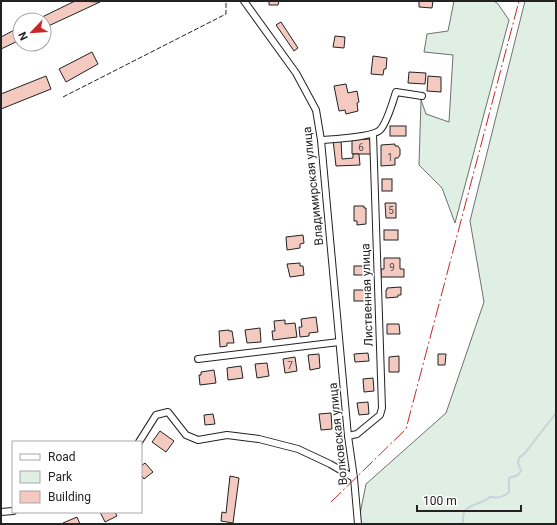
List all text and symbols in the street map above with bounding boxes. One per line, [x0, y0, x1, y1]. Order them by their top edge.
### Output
north arrow [12, 12, 52, 52]
text: N [16, 30, 31, 42]
street label: Владимирская улица [300, 126, 326, 246]
house number: 6 [358, 142, 364, 153]
house number: 1 [387, 152, 393, 163]
house number: 5 [388, 205, 394, 216]
street label: Лиственная улица [358, 243, 376, 347]
house number: 9 [389, 262, 395, 273]
house number: 7 [287, 360, 293, 371]
street label: Волковская улица [326, 382, 350, 486]
legend [12, 441, 142, 513]
text: Road [48, 450, 76, 464]
text: Park [48, 470, 73, 484]
scale bar [417, 487, 521, 513]
text: Building [48, 490, 91, 504]
text: 100 m [423, 494, 457, 508]

